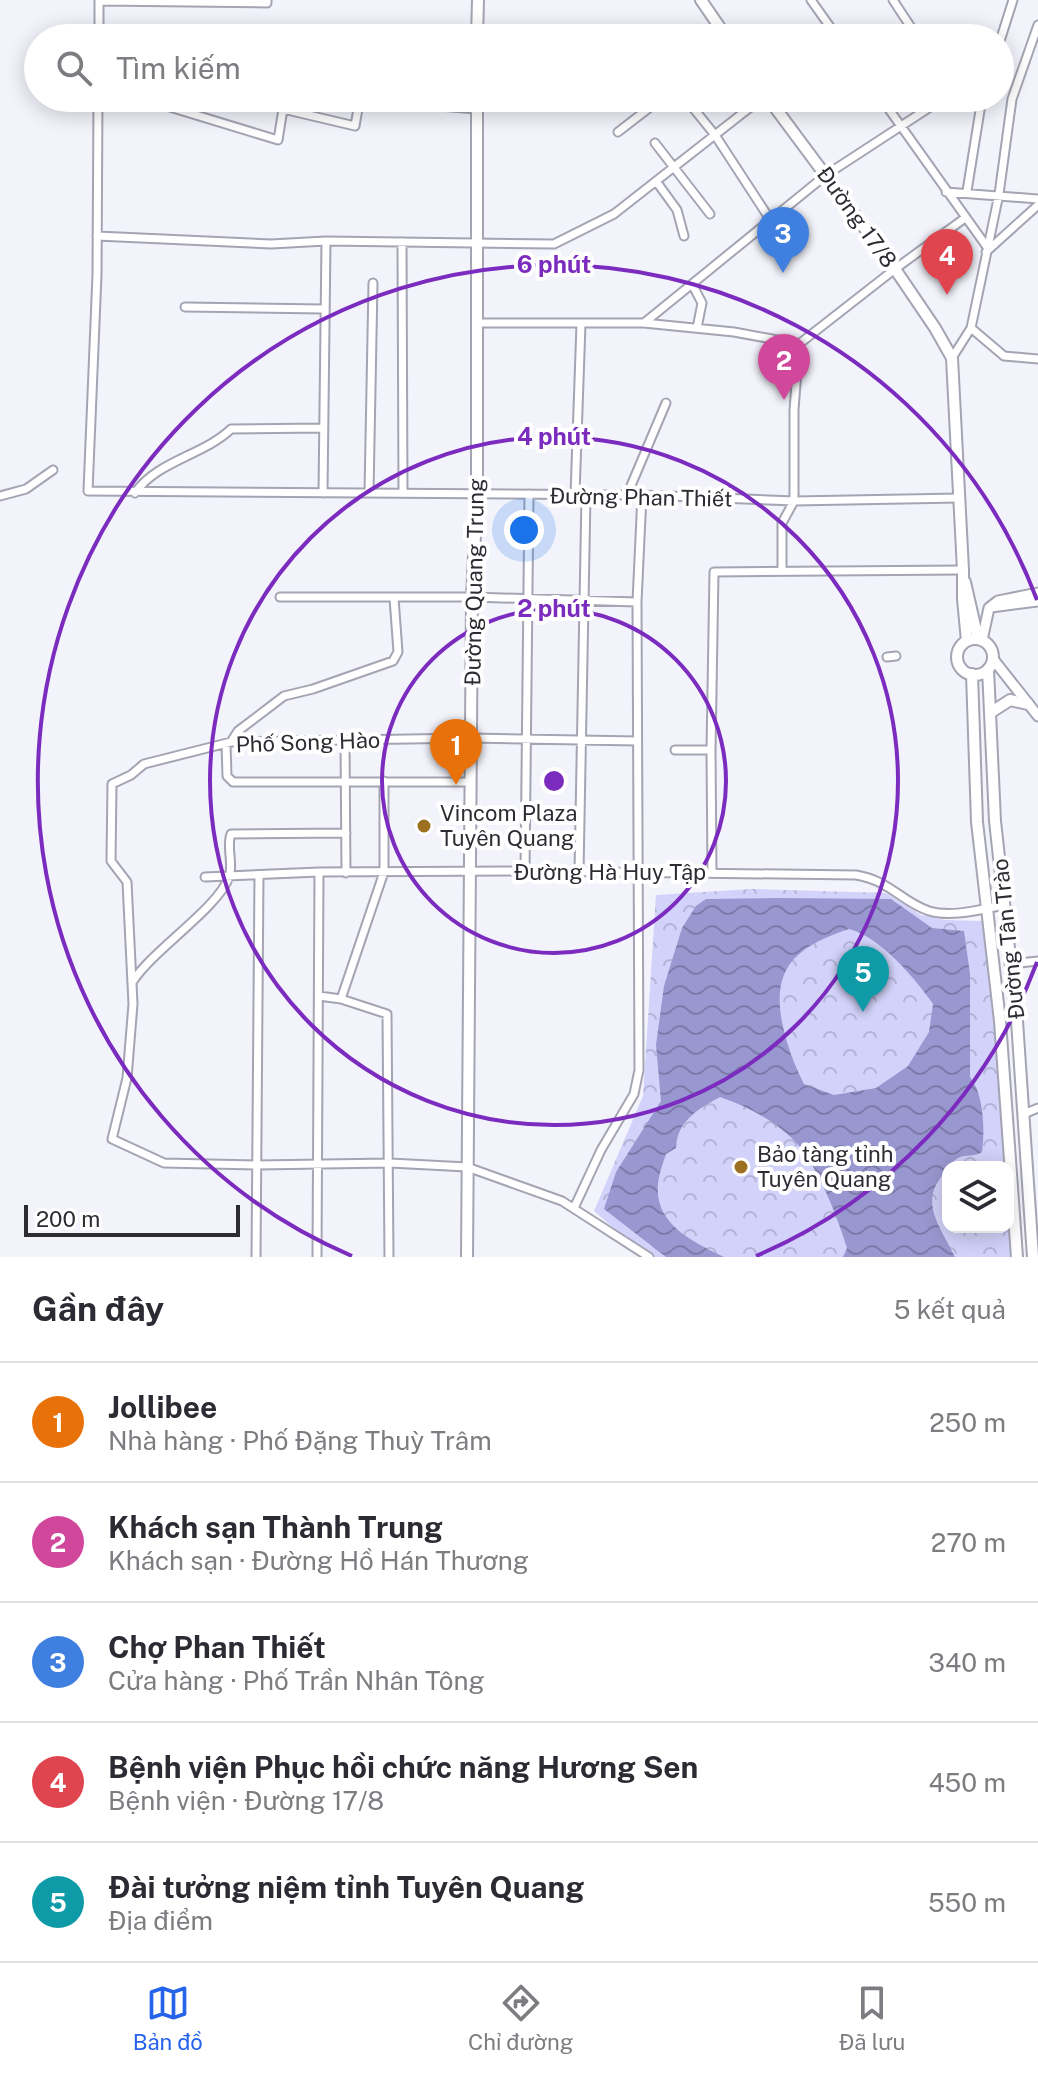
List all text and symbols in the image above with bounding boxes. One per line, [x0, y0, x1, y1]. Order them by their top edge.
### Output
search box [24, 24, 1014, 112]
icon: search [52, 46, 96, 90]
text: Tìm kiếm [116, 50, 241, 86]
street label: Đường 17/8 [812, 161, 902, 273]
pin: 3 [757, 207, 809, 273]
pin: 4 [921, 229, 973, 295]
text: 6 phút [517, 250, 591, 278]
pin: 2 [758, 334, 810, 400]
text: 4 phút [517, 422, 591, 450]
street label: Đường Quang Trung [459, 478, 489, 686]
street label: Đường Phan Thiết [549, 482, 733, 512]
your location [504, 510, 544, 550]
text: 2 phút [517, 594, 591, 622]
pin: 1 [430, 719, 482, 785]
street label: Phố Song Hào [235, 726, 381, 758]
centre of rings [540, 767, 568, 795]
place label: Vincom Plaza Tuyên Quang [440, 800, 577, 851]
marker: Vincom Plaza Tuyên Quang [415, 817, 433, 835]
street label: Đường Tân Trào [987, 857, 1029, 1021]
street label: Đường Hà Huy Tập [514, 859, 706, 885]
pin: 5 [837, 946, 889, 1012]
place label: Bảo tàng tỉnh Tuyên Quang [757, 1141, 893, 1192]
marker: Bảo tàng tỉnh Tuyên Quang [732, 1158, 750, 1176]
map controls [942, 1161, 1014, 1233]
button: layers [942, 1161, 1014, 1233]
scale bar [24, 1201, 240, 1237]
text: 200 m [36, 1206, 100, 1232]
text: Gần đây [32, 1289, 164, 1329]
text: 5 kết quả [894, 1294, 1006, 1325]
text: Jollibee [108, 1389, 217, 1425]
text: 1 [52, 1407, 64, 1438]
text: 250 m [929, 1407, 1006, 1438]
text: Nhà hàng · Phố Đặng Thuỳ Trâm [108, 1425, 492, 1456]
text: Khách sạn Thành Trung [108, 1509, 443, 1545]
text: 2 [50, 1527, 66, 1558]
text: 270 m [931, 1527, 1006, 1558]
text: Khách sạn · Đường Hồ Hán Thương [108, 1545, 529, 1576]
text: Chợ Phan Thiết [108, 1629, 326, 1665]
text: 3 [49, 1647, 67, 1678]
text: 340 m [929, 1647, 1006, 1678]
text: Cửa hàng · Phố Trần Nhân Tông [108, 1665, 485, 1696]
text: Bệnh viện Phục hồi chức năng Hương Sen [108, 1749, 698, 1785]
text: 4 [49, 1767, 67, 1798]
text: 450 m [929, 1767, 1006, 1798]
text: Bệnh viện · Đường 17/8 [108, 1785, 384, 1816]
text: Đài tưởng niệm tỉnh Tuyên Quang [108, 1869, 584, 1905]
text: 5 [49, 1887, 67, 1918]
text: 550 m [928, 1887, 1006, 1918]
text: Địa điểm [108, 1905, 213, 1936]
tab: Bản đồ [133, 1981, 203, 2055]
tab: Chỉ đường [468, 1981, 573, 2055]
tab: Đã lưu [839, 1981, 905, 2055]

